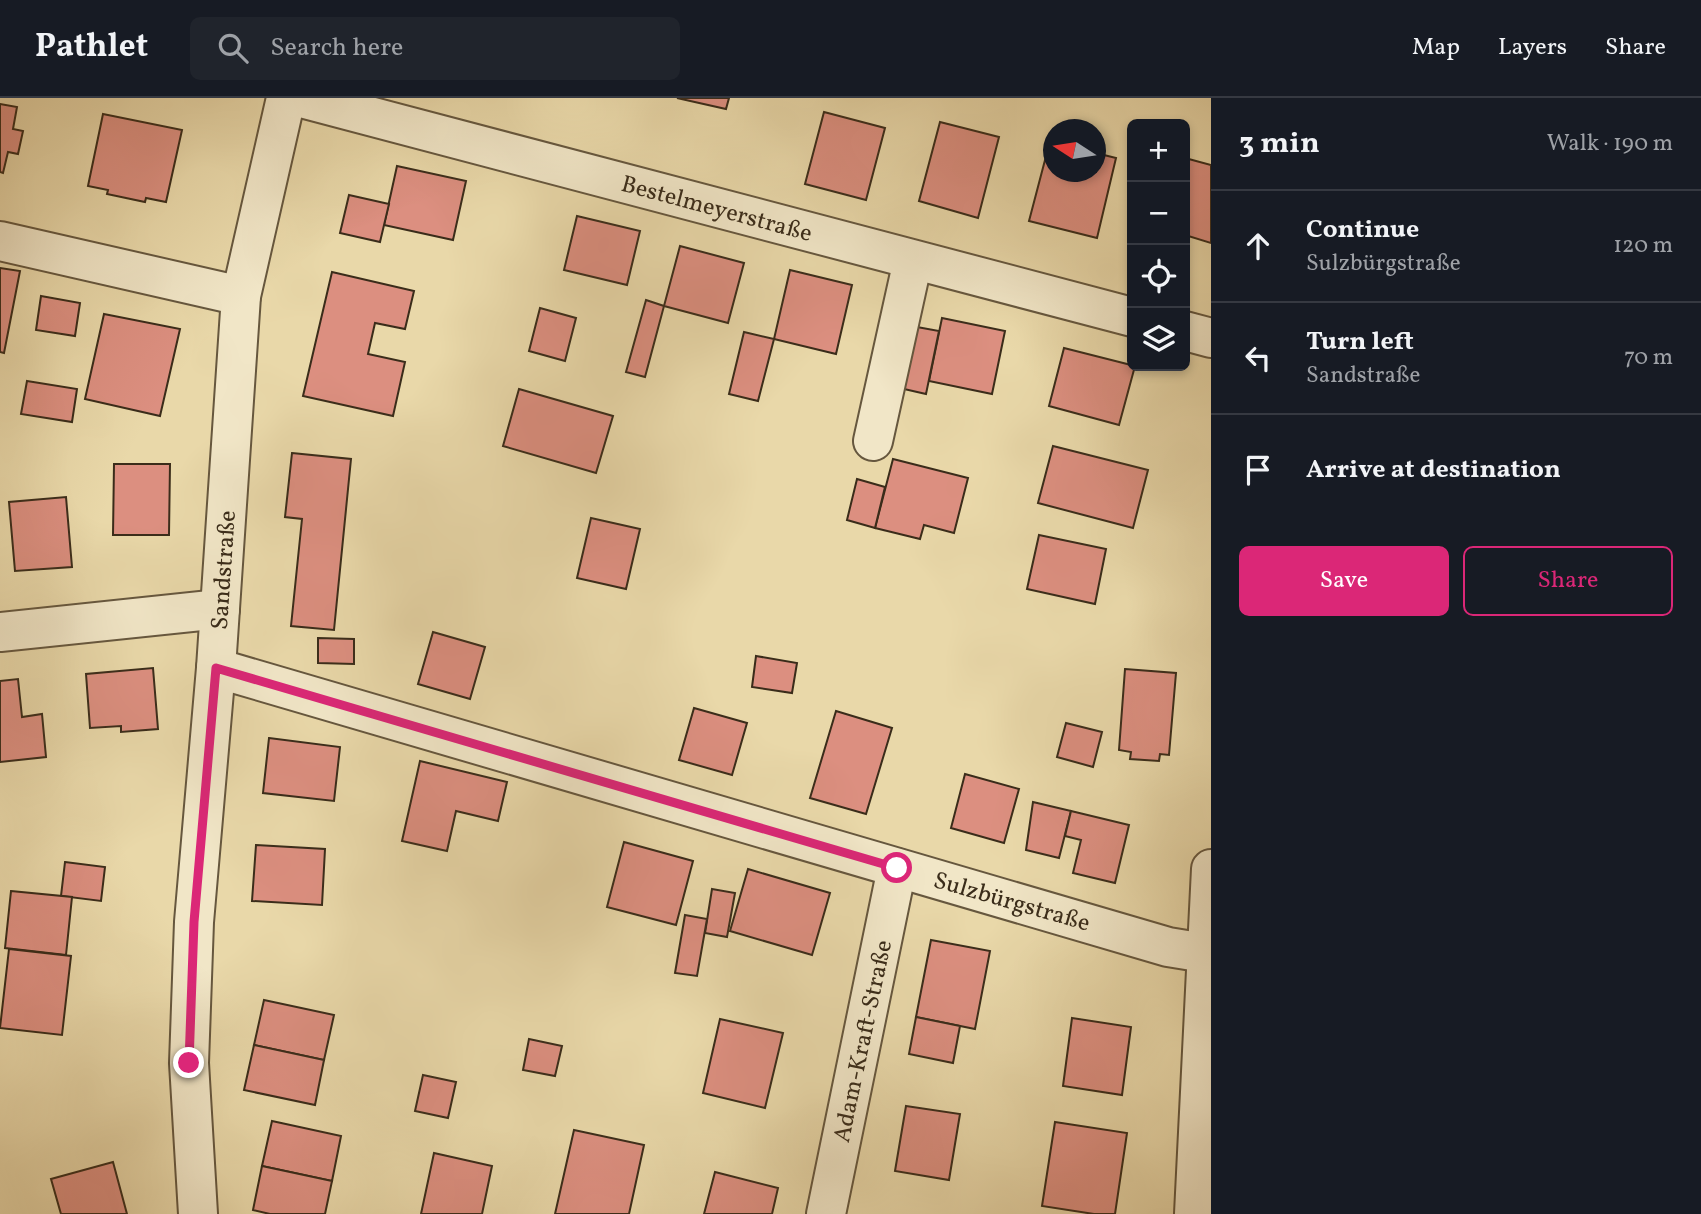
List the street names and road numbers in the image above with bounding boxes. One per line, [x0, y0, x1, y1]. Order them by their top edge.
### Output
street label: Bestelmeyerstraße [617, 168, 816, 252]
street label: Sandstraße [204, 509, 246, 631]
street label: Sulzbürgstraße [929, 864, 1094, 942]
street label: Adam-Kraft-Straße [826, 937, 902, 1146]

